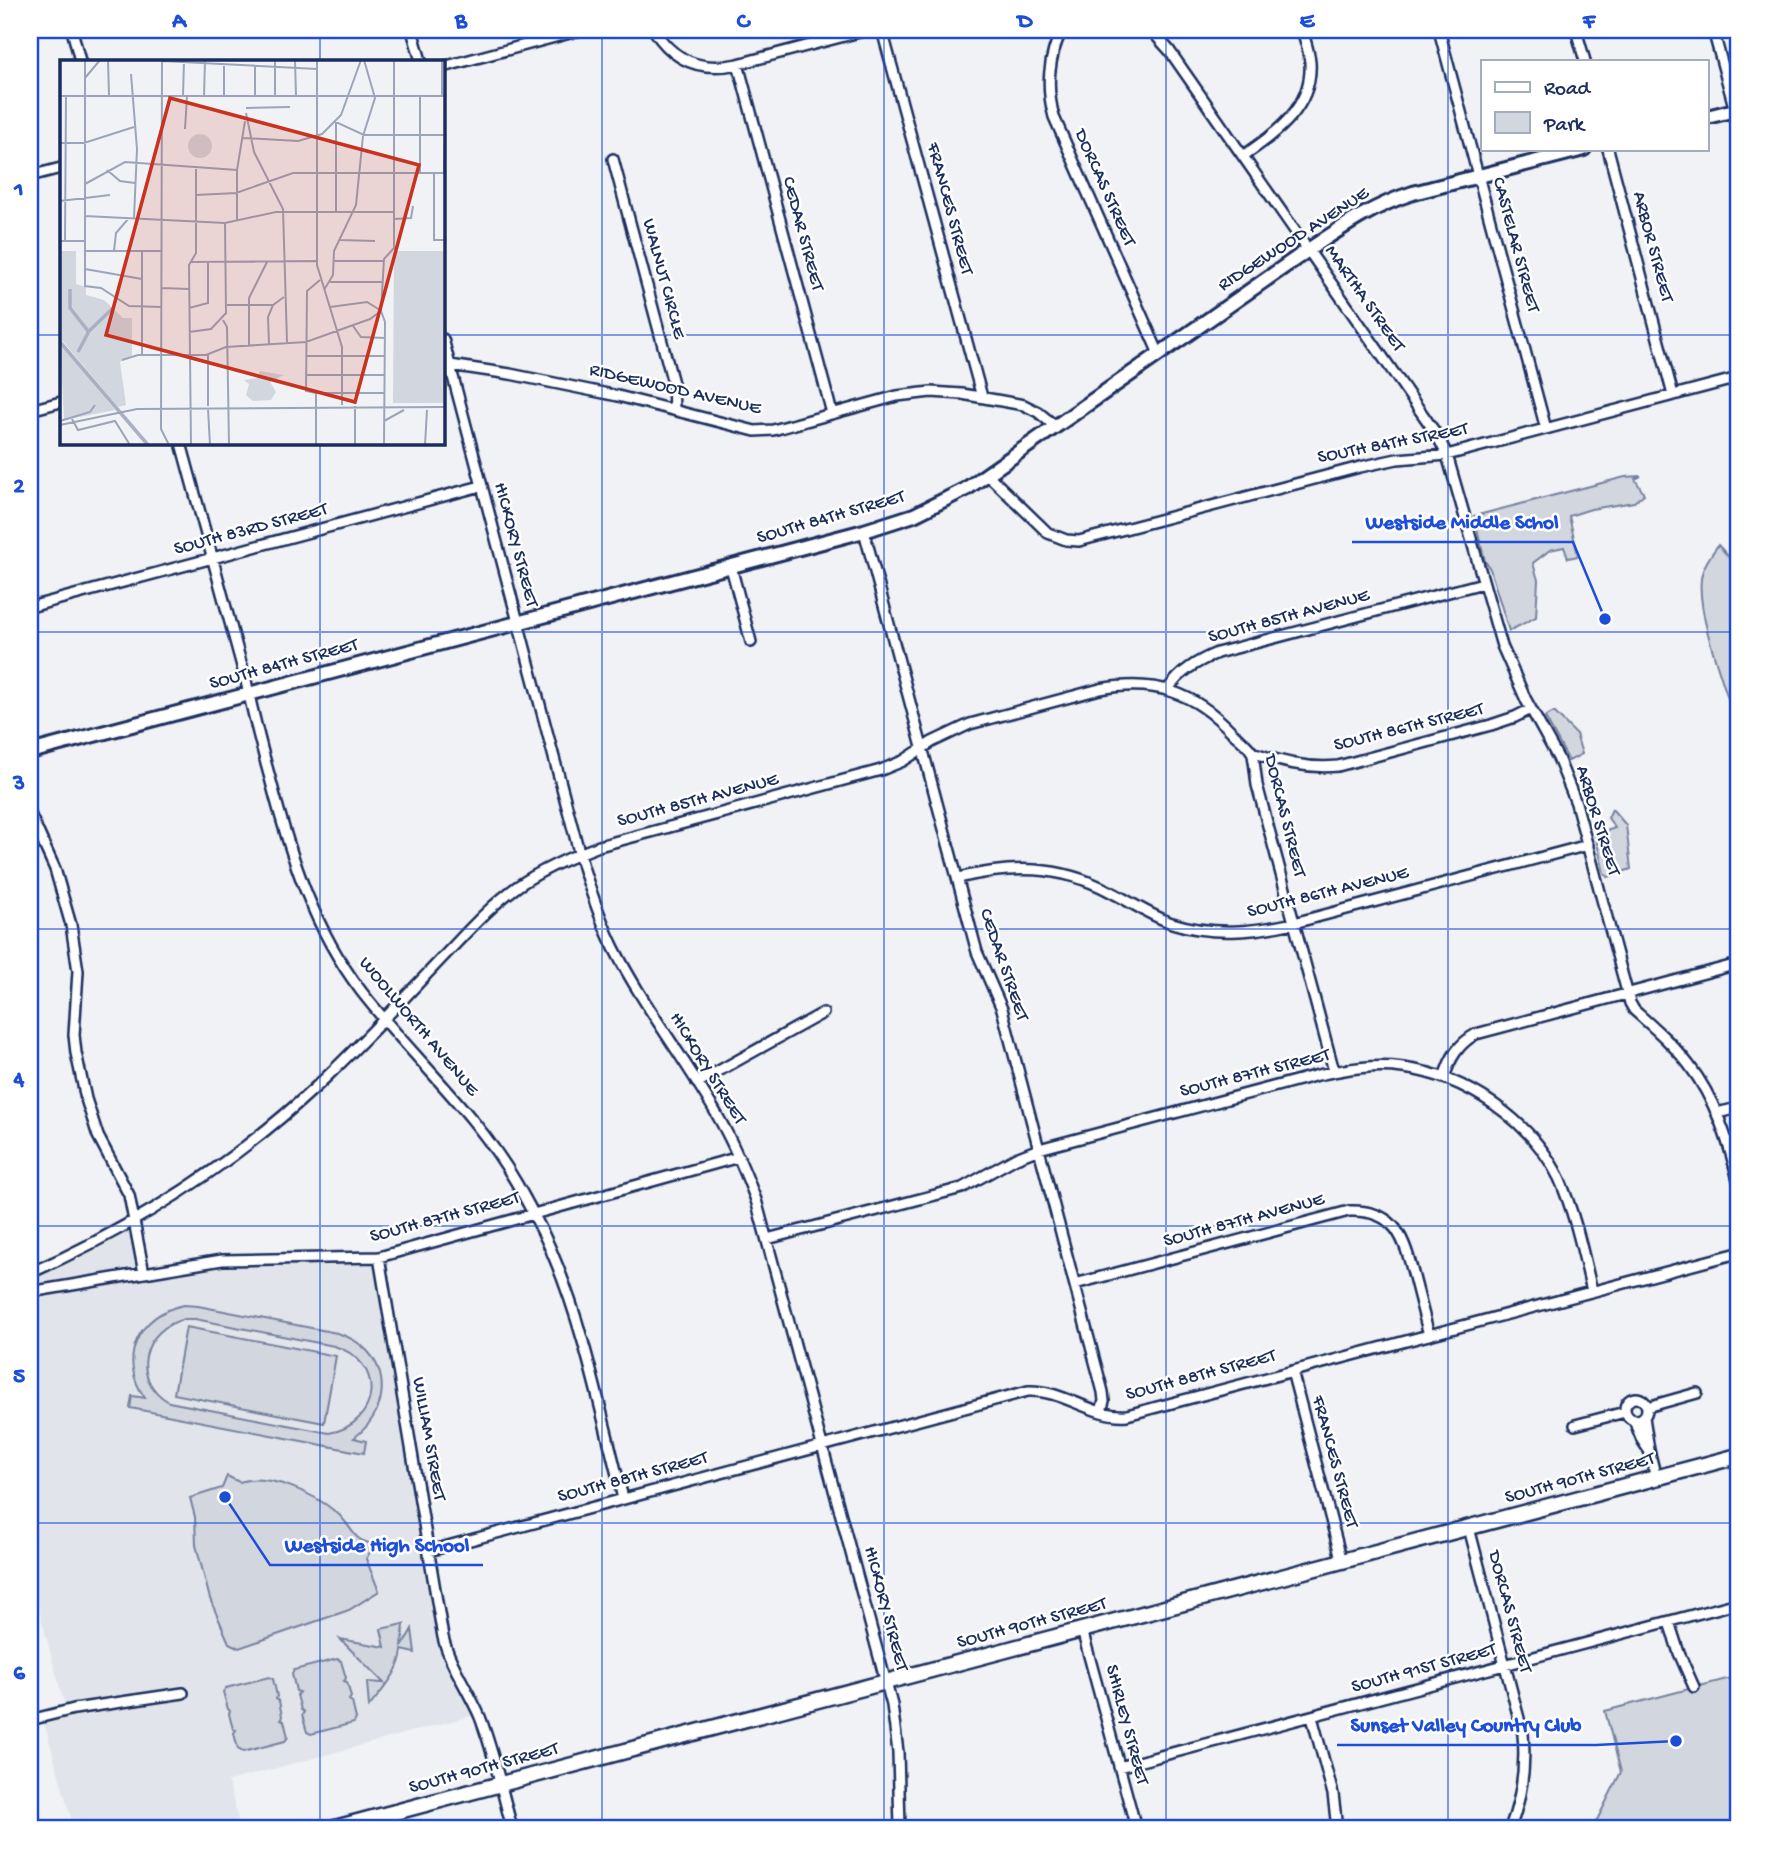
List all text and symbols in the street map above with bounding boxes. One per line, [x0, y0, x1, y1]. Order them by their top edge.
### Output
text: A [171, 9, 187, 36]
text: B [454, 9, 468, 36]
text: C [737, 9, 752, 36]
text: D [1016, 9, 1034, 36]
text: E [1300, 9, 1316, 36]
text: F [1582, 9, 1597, 36]
inset map [60, 60, 444, 444]
legend [1481, 60, 1708, 150]
text: Road [1544, 78, 1592, 103]
text: Park [1543, 114, 1587, 139]
street label: DORCAS STREET [1067, 124, 1140, 251]
street label: FRANCES STREET [920, 139, 978, 278]
street label: CEDAR STREET [776, 174, 828, 294]
street label: CASTELAR STREET [1486, 175, 1544, 316]
text: 1 [13, 177, 24, 204]
street label: RIDGEWOOD AVENUE [1214, 182, 1375, 297]
street label: ARBOR STREET [1626, 189, 1678, 306]
street label: WALNUT CIRCLE [636, 216, 690, 343]
street label: MARTHA STREET [1319, 241, 1410, 357]
street label: RIDGEWOOD AVENUE [587, 359, 764, 421]
street label: SOUTH 84TH STREET [1316, 418, 1471, 470]
text: 2 [13, 474, 25, 501]
street label: HICKORY STREET [487, 480, 543, 610]
street label: SOUTH 84TH STREET [754, 486, 908, 550]
street label: SOUTH 83RD STREET [172, 498, 331, 562]
callout: Westside Middle Schol [1352, 500, 1573, 542]
text: Westside Middle Schol [1364, 512, 1559, 537]
street label: SOUTH 85TH AVENUE [1206, 584, 1373, 650]
street label: SOUTH 84TH STREET [207, 634, 362, 696]
street label: SOUTH 86TH STREET [1332, 698, 1487, 758]
street label: DORCAS STREET [1257, 750, 1311, 880]
street label: ARBOR STREET [1569, 763, 1625, 879]
street label: SOUTH 85TH AVENUE [615, 768, 782, 834]
text: 3 [12, 771, 25, 798]
street label: SOUTH 86TH AVENUE [1245, 862, 1412, 924]
street label: CEDAR STREET [973, 906, 1033, 1025]
street label: WOOLWORTH AVENUE [353, 953, 484, 1102]
street label: HICKORY STREET [663, 1009, 751, 1130]
street label: SOUTH 87TH STREET [1178, 1044, 1333, 1104]
text: 4 [13, 1067, 25, 1094]
street label: SOUTH 87TH STREET [368, 1187, 523, 1249]
street label: SOUTH 87TH AVENUE [1161, 1188, 1328, 1254]
street label: SOUTH 88TH STREET [1123, 1345, 1279, 1407]
text: 5 [13, 1364, 25, 1391]
street label: WILLIAM STREET [406, 1375, 450, 1503]
street label: FRANCES STREET [1305, 1392, 1363, 1531]
street label: SOUTH 88TH STREET [555, 1447, 711, 1509]
street label: SOUTH 90TH STREET [1503, 1448, 1658, 1510]
callout: Westside High School [270, 1523, 483, 1565]
text: Westside High School [284, 1535, 470, 1560]
street label: HICKORY STREET [857, 1544, 913, 1674]
street label: DORCAS STREET [1481, 1546, 1537, 1676]
street label: SOUTH 90TH STREET [955, 1593, 1110, 1655]
street label: SOUTH 91ST STREET [1349, 1638, 1499, 1699]
text: 6 [13, 1661, 26, 1688]
street label: SHIRLEY STREET [1099, 1662, 1153, 1788]
callout: Sunset Valley Country Club [1337, 1703, 1596, 1745]
text: Sunset Valley Country Club [1351, 1715, 1581, 1740]
street label: SOUTH 90TH STREET [407, 1738, 562, 1800]

